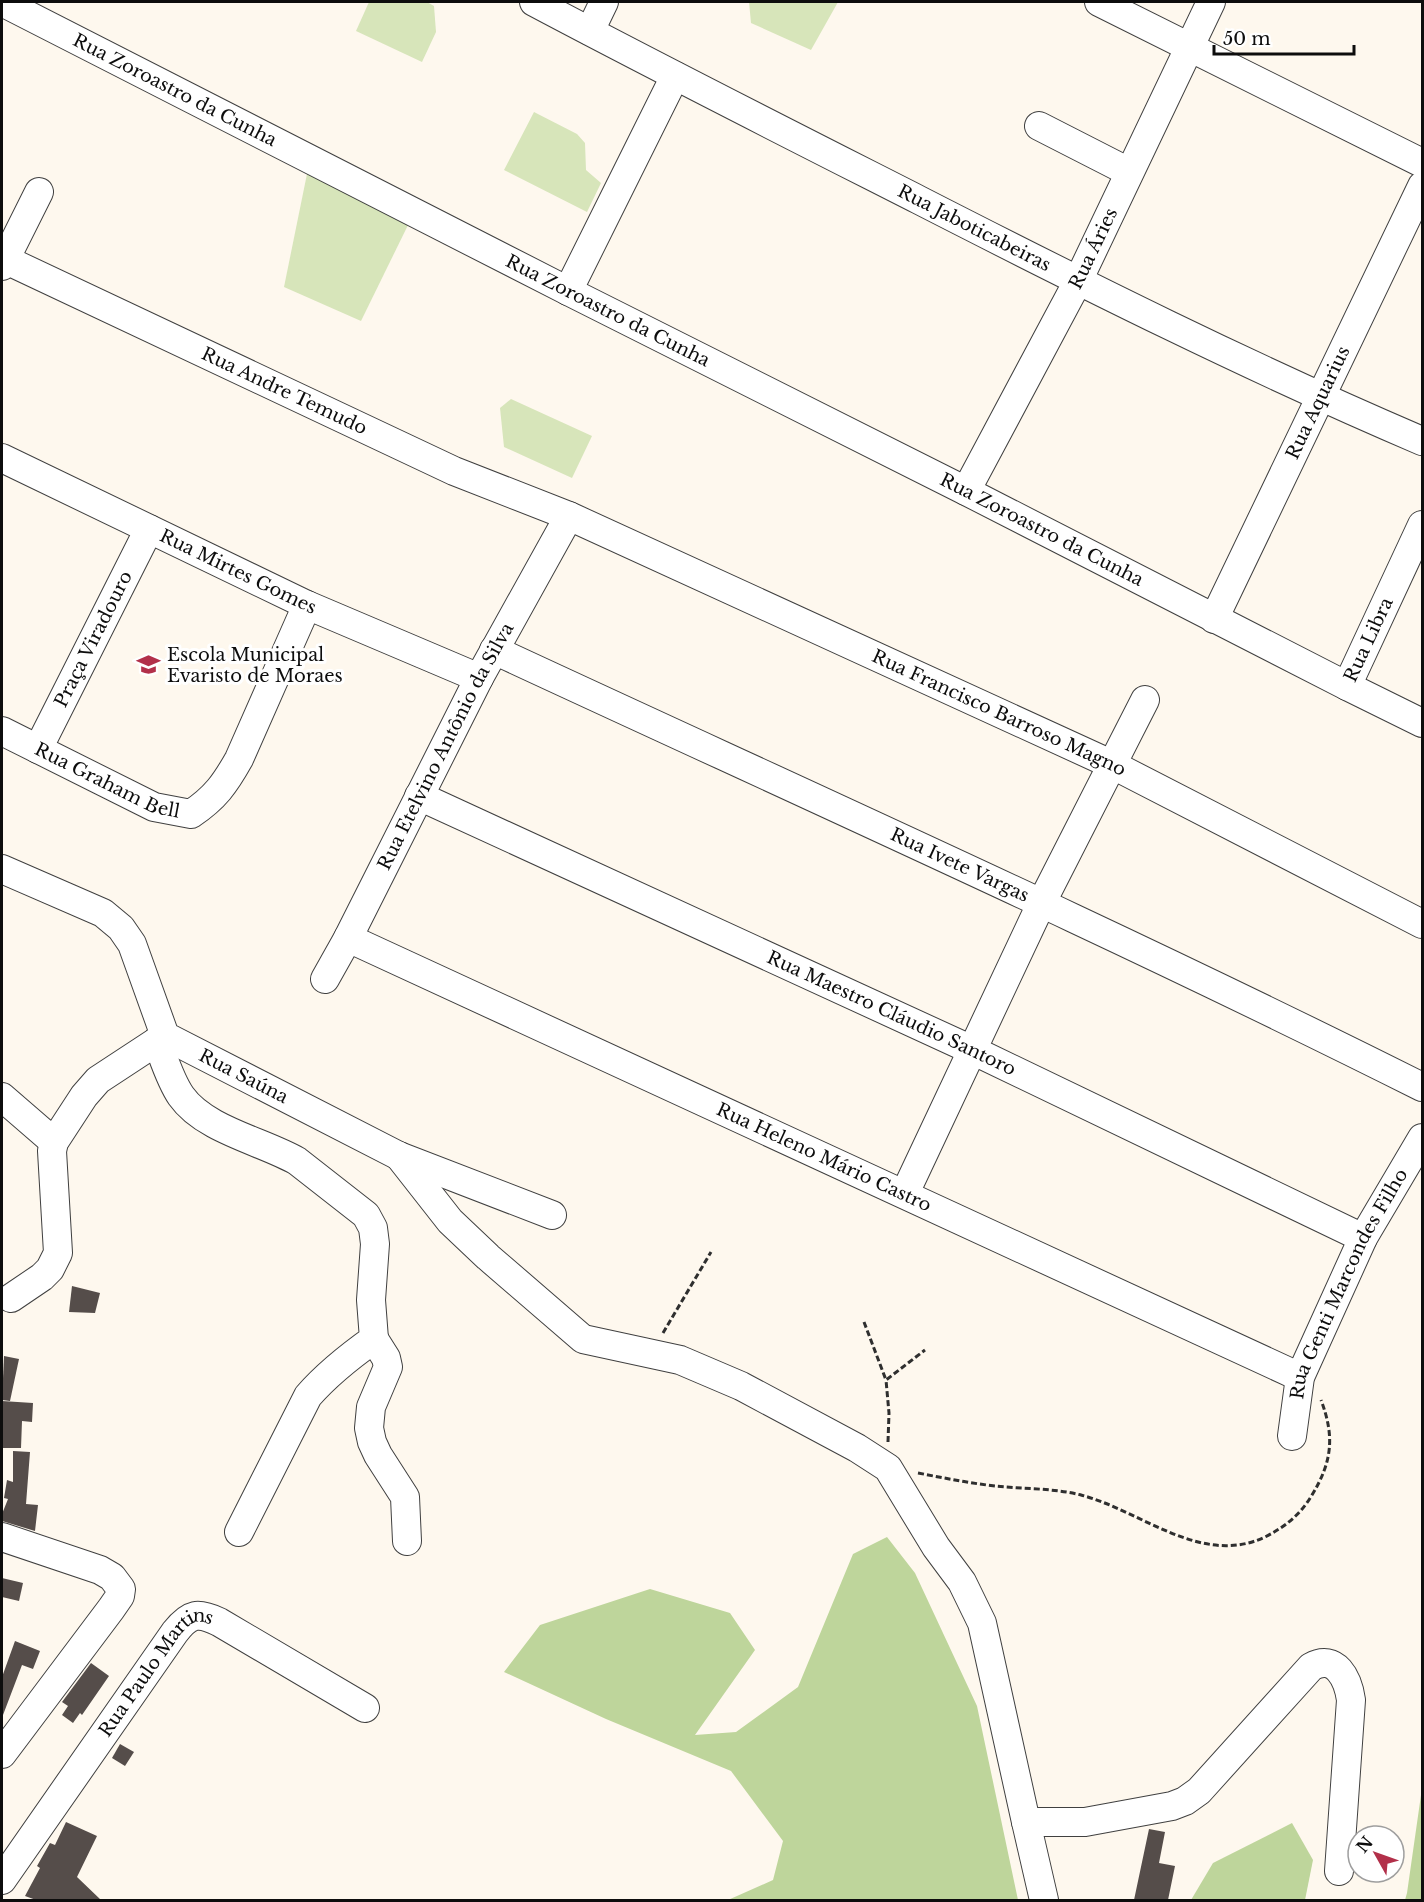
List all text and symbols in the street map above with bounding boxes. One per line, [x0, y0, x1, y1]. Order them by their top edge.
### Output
scale bar [1214, 18, 1354, 56]
text: 50 m [1223, 28, 1271, 50]
street label: Rua Zoroastro da Cunha [69, 29, 280, 151]
street label: Rua Jaboticabeiras [894, 180, 1055, 276]
street label: Rua Áries [1065, 204, 1122, 293]
street label: Rua Zoroastro da Cunha [502, 250, 714, 371]
street label: Rua Andre Temudo [198, 343, 371, 439]
street label: Rua Aquarius [1281, 343, 1354, 463]
street label: Rua Zoroastro da Cunha [936, 469, 1147, 591]
street label: Rua Mirtes Gomes [156, 525, 320, 619]
street label: Praça Viradouro [50, 567, 137, 711]
street label: Rua Libra [1339, 594, 1398, 686]
street label: Rua Etelvino Antônio da Silva [373, 619, 518, 874]
place label: Escola Municipal Evaristo de Moraes [167, 644, 343, 687]
street label: Rua Francisco Barroso Magno [868, 645, 1130, 781]
school or university icon: Escola Municipal Evaristo de Moraes [136, 652, 162, 678]
street label: Rua Graham Bell [31, 738, 182, 823]
street label: Rua Ivete Vargas [887, 823, 1033, 907]
street label: Rua Maestro Cláudio Santoro [763, 946, 1019, 1080]
street label: Rua Saúna [195, 1044, 292, 1108]
street label: Rua Heleno Mário Castro [713, 1098, 935, 1216]
street label: Rua Genti Marcondes Filho [1286, 1165, 1412, 1401]
street label: Rua Paulo Martins [94, 1605, 217, 1741]
north arrow [1346, 1824, 1406, 1884]
text: N [1352, 1832, 1377, 1857]

